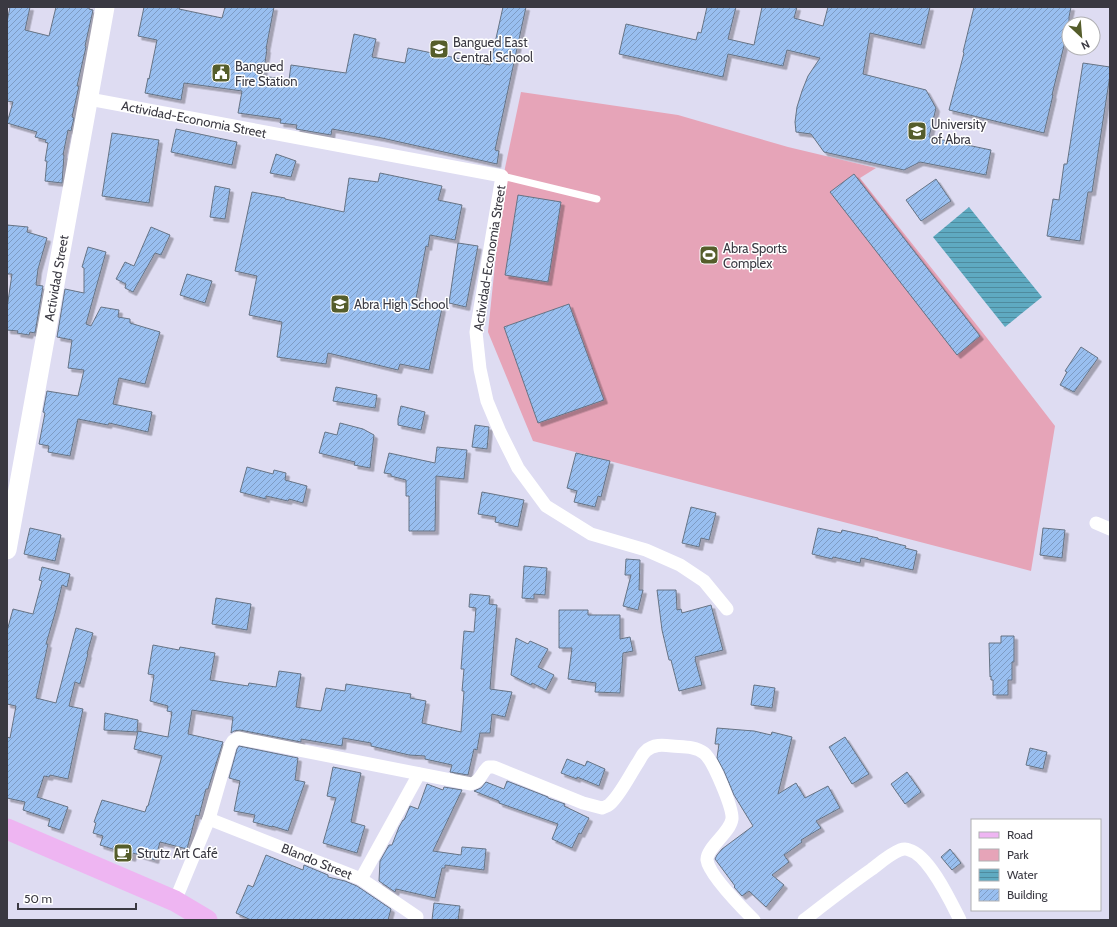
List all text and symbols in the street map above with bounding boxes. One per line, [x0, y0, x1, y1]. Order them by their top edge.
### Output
north arrow [1061, 16, 1101, 56]
place label: Bangued East Central School [453, 34, 533, 65]
text: N [1079, 37, 1092, 53]
school or university icon: Bangued East Central School [428, 38, 450, 60]
place label: Bangued Fire Station [235, 58, 297, 89]
public building icon: Bangued Fire Station [210, 62, 232, 84]
street label: Actividad-Economia Street [120, 97, 268, 141]
place label: University of Abra [931, 116, 987, 147]
school or university icon: University of Abra [906, 120, 928, 142]
street label: Actividad-Economia Street [470, 183, 509, 332]
street label: Actividad Street [41, 233, 72, 322]
place label: Abra Sports Complex [723, 240, 788, 271]
sports icon: Abra Sports Complex [698, 244, 720, 266]
school or university icon: Abra High School [329, 293, 351, 315]
place label: Abra High School [354, 296, 449, 312]
legend [971, 819, 1101, 911]
text: Road [1007, 827, 1033, 842]
street label: Blando Street [279, 840, 355, 883]
cafe icon: Strutz Art Café [112, 842, 134, 864]
place label: Strutz Art Café [137, 845, 218, 861]
text: Park [1007, 847, 1029, 862]
text: Water [1007, 867, 1038, 882]
scale bar [18, 885, 136, 911]
text: Building [1007, 887, 1049, 902]
text: 50 m [24, 891, 52, 906]

